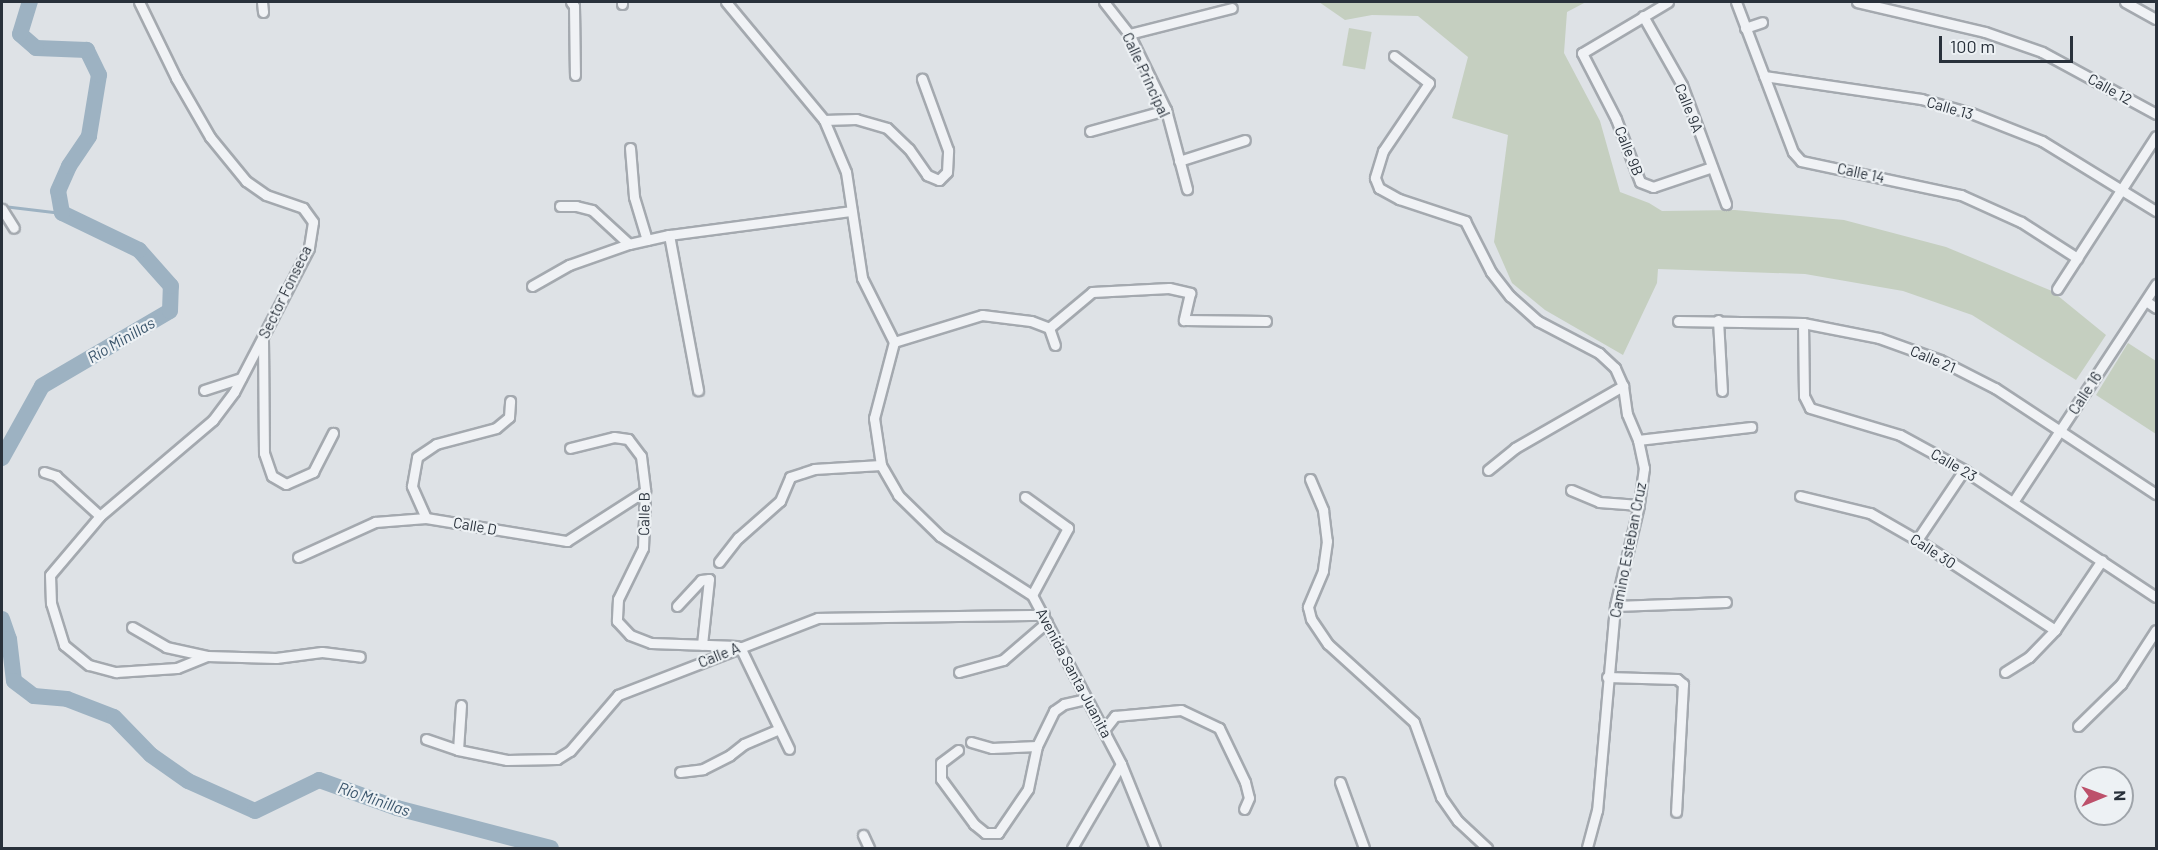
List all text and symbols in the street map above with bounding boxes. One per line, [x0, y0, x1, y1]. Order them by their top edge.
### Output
scale bar [1942, 24, 2076, 62]
street label: Calle Principal [1118, 30, 1174, 120]
text: 100 m [1950, 35, 1995, 57]
street label: Calle 12 [2085, 70, 2135, 108]
street label: Calle 9A [1671, 81, 1707, 135]
street label: Calle 13 [1925, 93, 1975, 123]
street label: Calle 9B [1611, 124, 1647, 178]
street label: Calle 14 [1836, 159, 1886, 187]
street label: Sector Fonseca [255, 243, 315, 341]
water label: Río Minillas [84, 313, 158, 367]
street label: Calle 21 [1908, 341, 1958, 377]
street label: Calle 16 [2065, 368, 2105, 418]
street label: Calle 23 [1928, 445, 1980, 485]
street label: Camino Esteban Cruz [1606, 481, 1650, 619]
street label: Calle B [635, 492, 653, 536]
street label: Calle D [452, 513, 498, 539]
street label: Calle 30 [1907, 530, 1959, 572]
street label: Avenida Santa Juanita [1032, 605, 1116, 741]
street label: Calle A [695, 638, 743, 672]
north arrow [2074, 766, 2134, 826]
water label: Río Minillas [335, 778, 413, 820]
text: N [2111, 790, 2130, 801]

